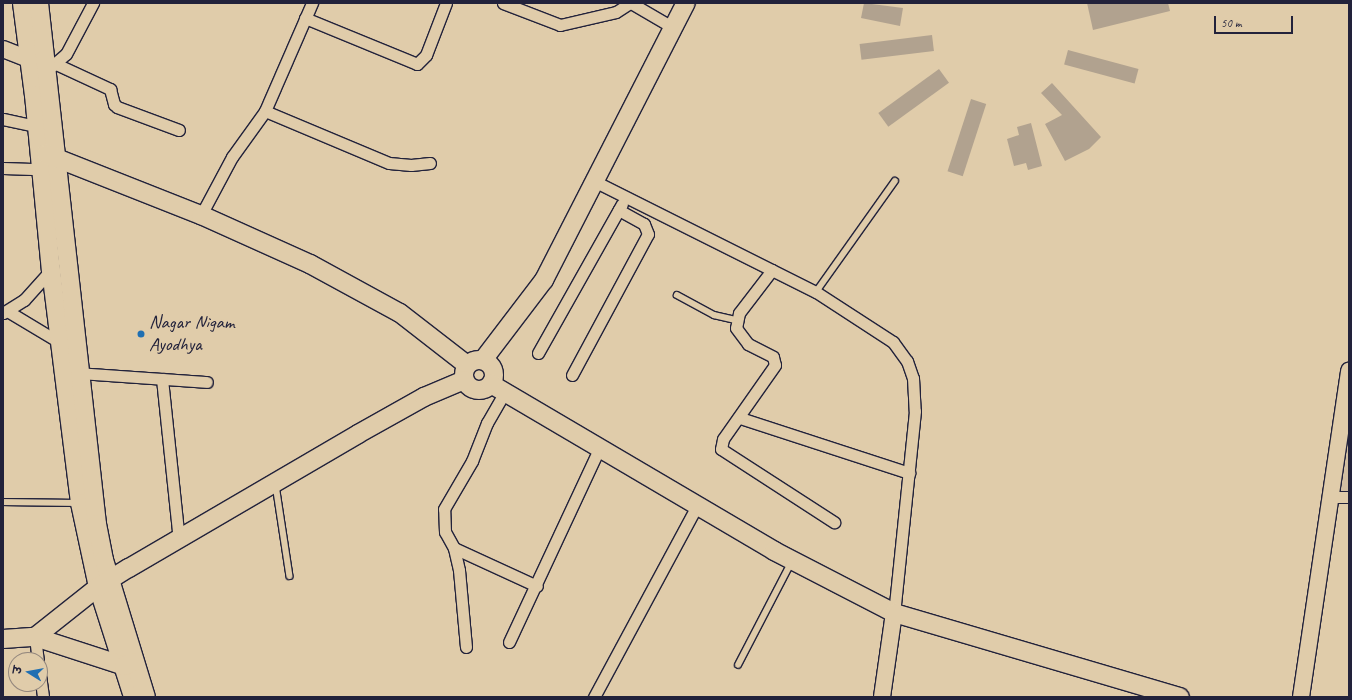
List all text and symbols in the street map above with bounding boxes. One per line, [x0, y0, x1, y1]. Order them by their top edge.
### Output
scale bar [1216, 8, 1295, 34]
text: 50 m [1221, 15, 1241, 31]
place label: Nagar Nigam Ayodhya [149, 312, 236, 356]
marker: Nagar Nigam Ayodhya [136, 329, 146, 339]
north arrow [8, 652, 48, 692]
text: उ [10, 665, 25, 675]

